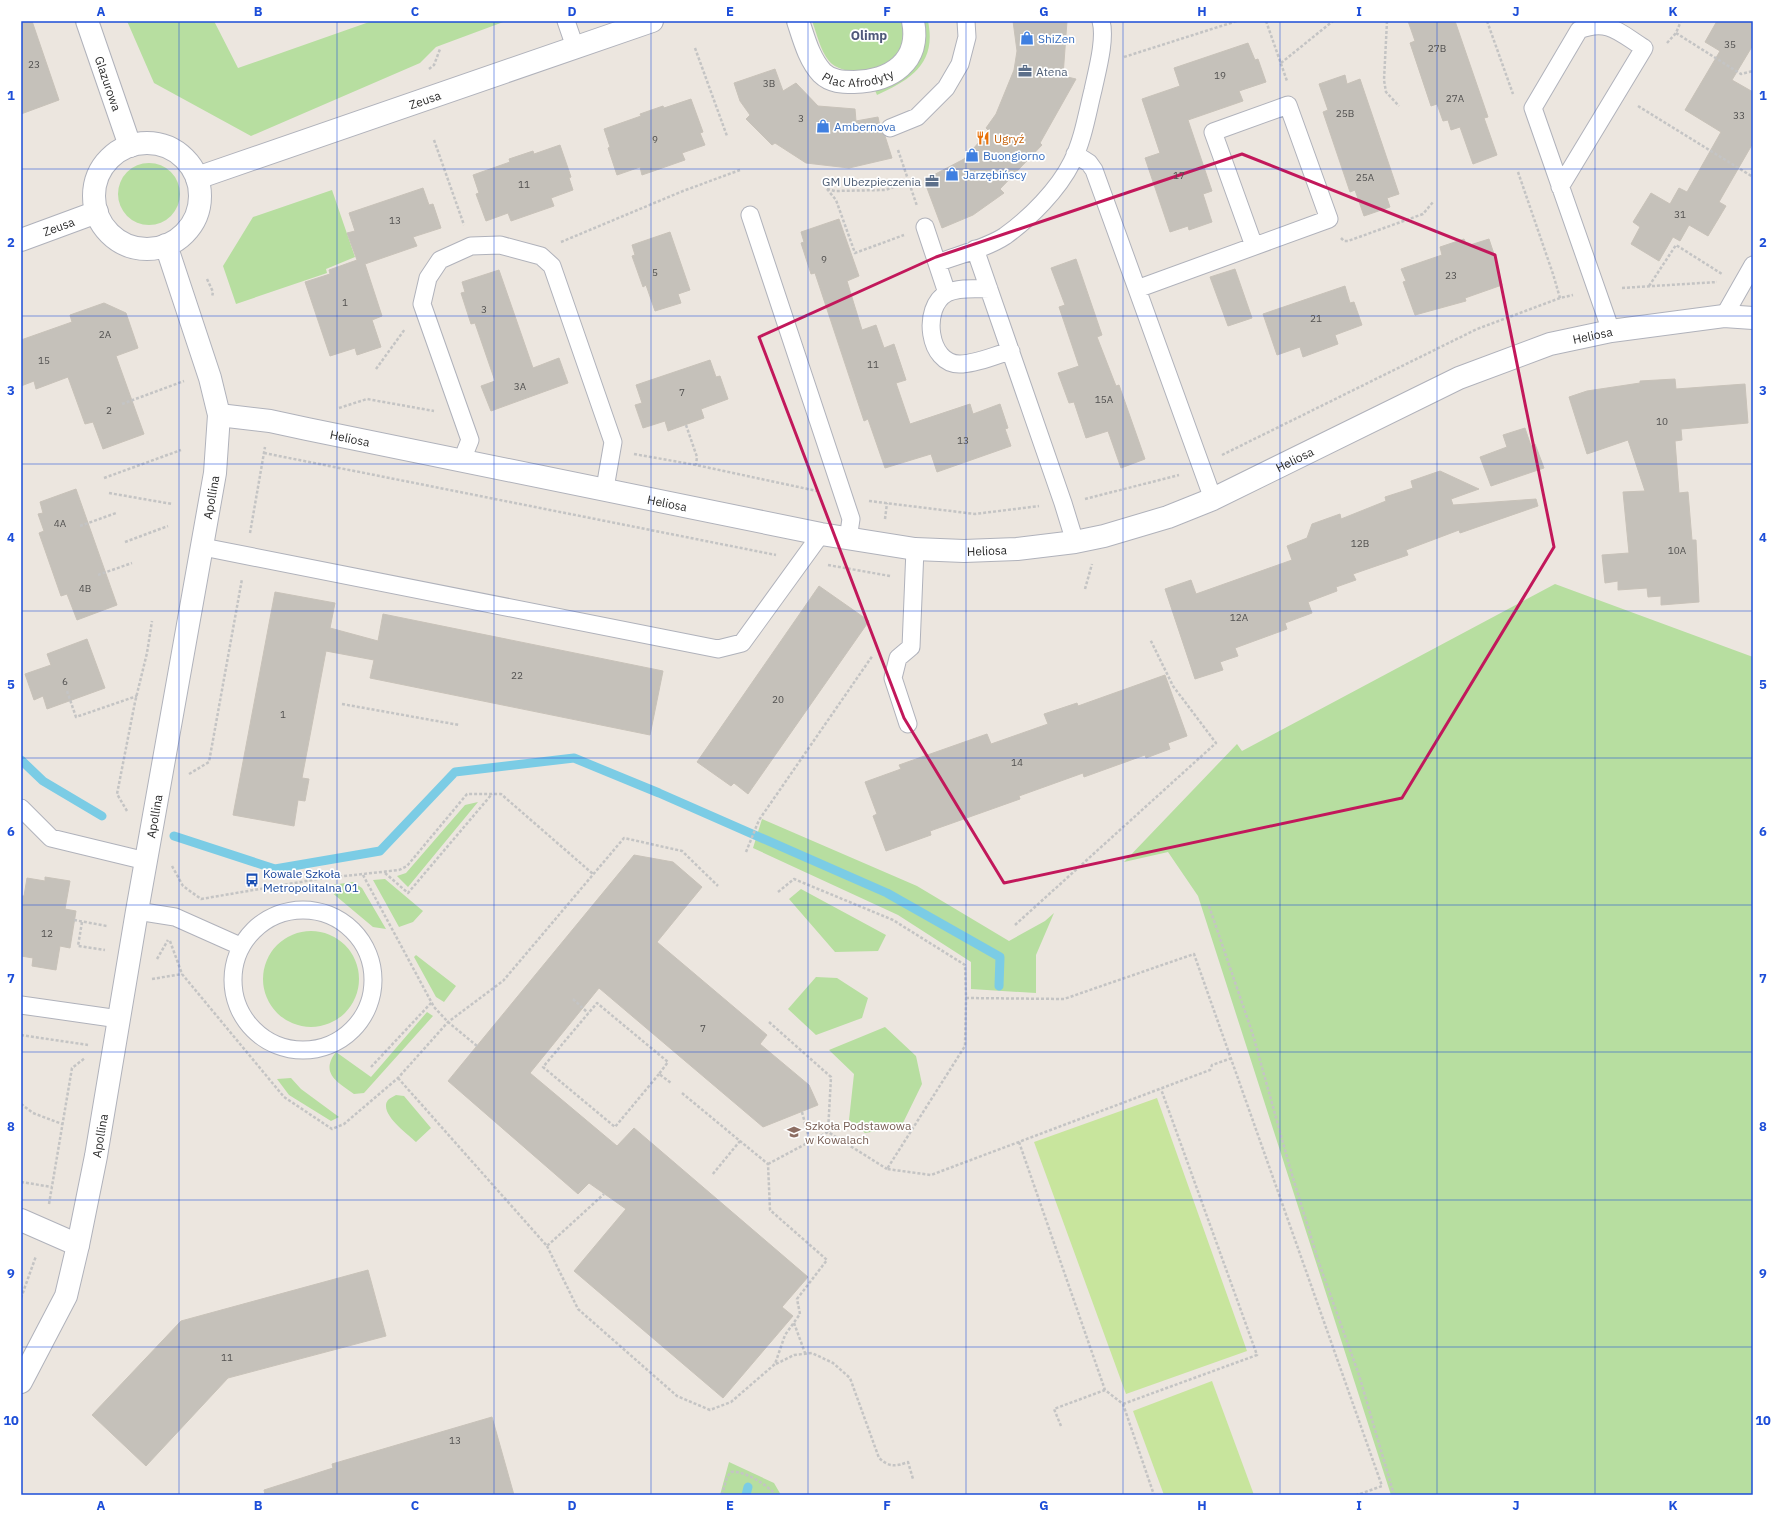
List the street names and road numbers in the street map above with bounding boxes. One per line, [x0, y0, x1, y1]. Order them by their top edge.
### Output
street label: Glazurowa [92, 54, 125, 113]
street label: Plac Afrodyty [820, 66, 896, 90]
street label: Zeusa [407, 87, 443, 112]
street label: Zeusa [41, 213, 77, 239]
street label: Heliosa [1571, 323, 1614, 347]
street label: Heliosa [329, 426, 372, 449]
street label: Heliosa [1273, 443, 1316, 475]
street label: Apollina [199, 474, 222, 520]
street label: Heliosa [646, 491, 689, 514]
street label: Heliosa [966, 542, 1008, 558]
street label: Apollina [143, 793, 165, 839]
street label: Apollina [88, 1112, 111, 1159]

